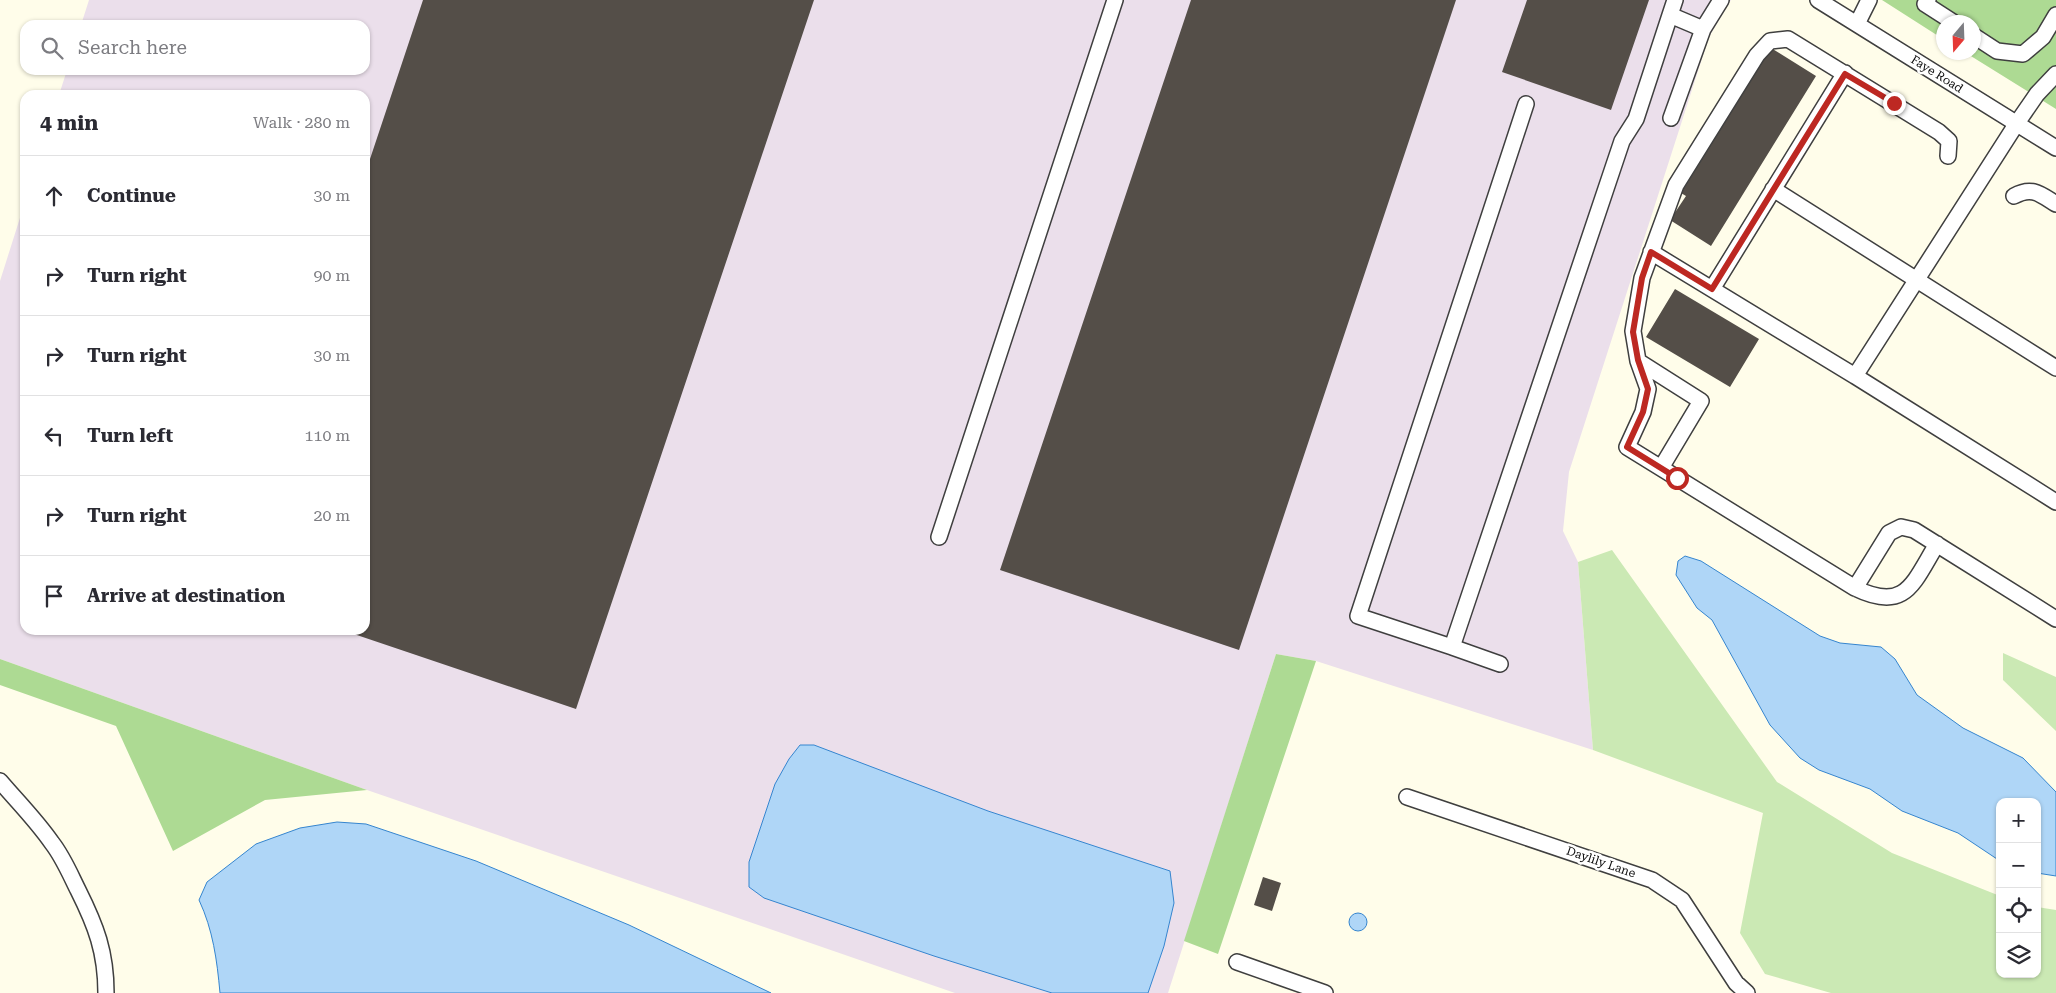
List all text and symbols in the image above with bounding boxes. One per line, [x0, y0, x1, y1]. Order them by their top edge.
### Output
north arrow [1936, 15, 1981, 60]
search box [20, 20, 370, 75]
icon: search [38, 34, 66, 62]
text: Search here [78, 36, 187, 59]
street label: Faye Road [1908, 52, 1966, 96]
route end [1883, 92, 1906, 115]
text: 4 min [40, 111, 98, 135]
text: Walk · 280 m [253, 113, 350, 132]
icon: ahead [40, 182, 68, 210]
text: Continue [87, 184, 176, 207]
text: 30 m [313, 186, 350, 205]
icon: right [40, 262, 68, 290]
text: Turn right [87, 264, 187, 287]
text: 90 m [313, 266, 350, 285]
icon: right [40, 342, 68, 370]
text: Turn right [87, 344, 187, 367]
text: 30 m [313, 346, 350, 365]
icon: left [40, 422, 68, 450]
text: Turn left [87, 424, 173, 447]
text: 110 m [304, 426, 350, 445]
route start [1666, 467, 1689, 490]
icon: right [40, 502, 68, 530]
text: Turn right [87, 504, 187, 527]
text: 20 m [313, 506, 350, 525]
icon: arrive [40, 582, 68, 610]
text: Arrive at destination [87, 584, 285, 607]
map controls [1996, 798, 2041, 978]
button: + [1996, 798, 2041, 843]
button: − [1996, 843, 2041, 888]
street label: Daylily Lane [1565, 844, 1638, 881]
button: locate [1996, 888, 2041, 933]
button: layers [1996, 933, 2041, 978]

